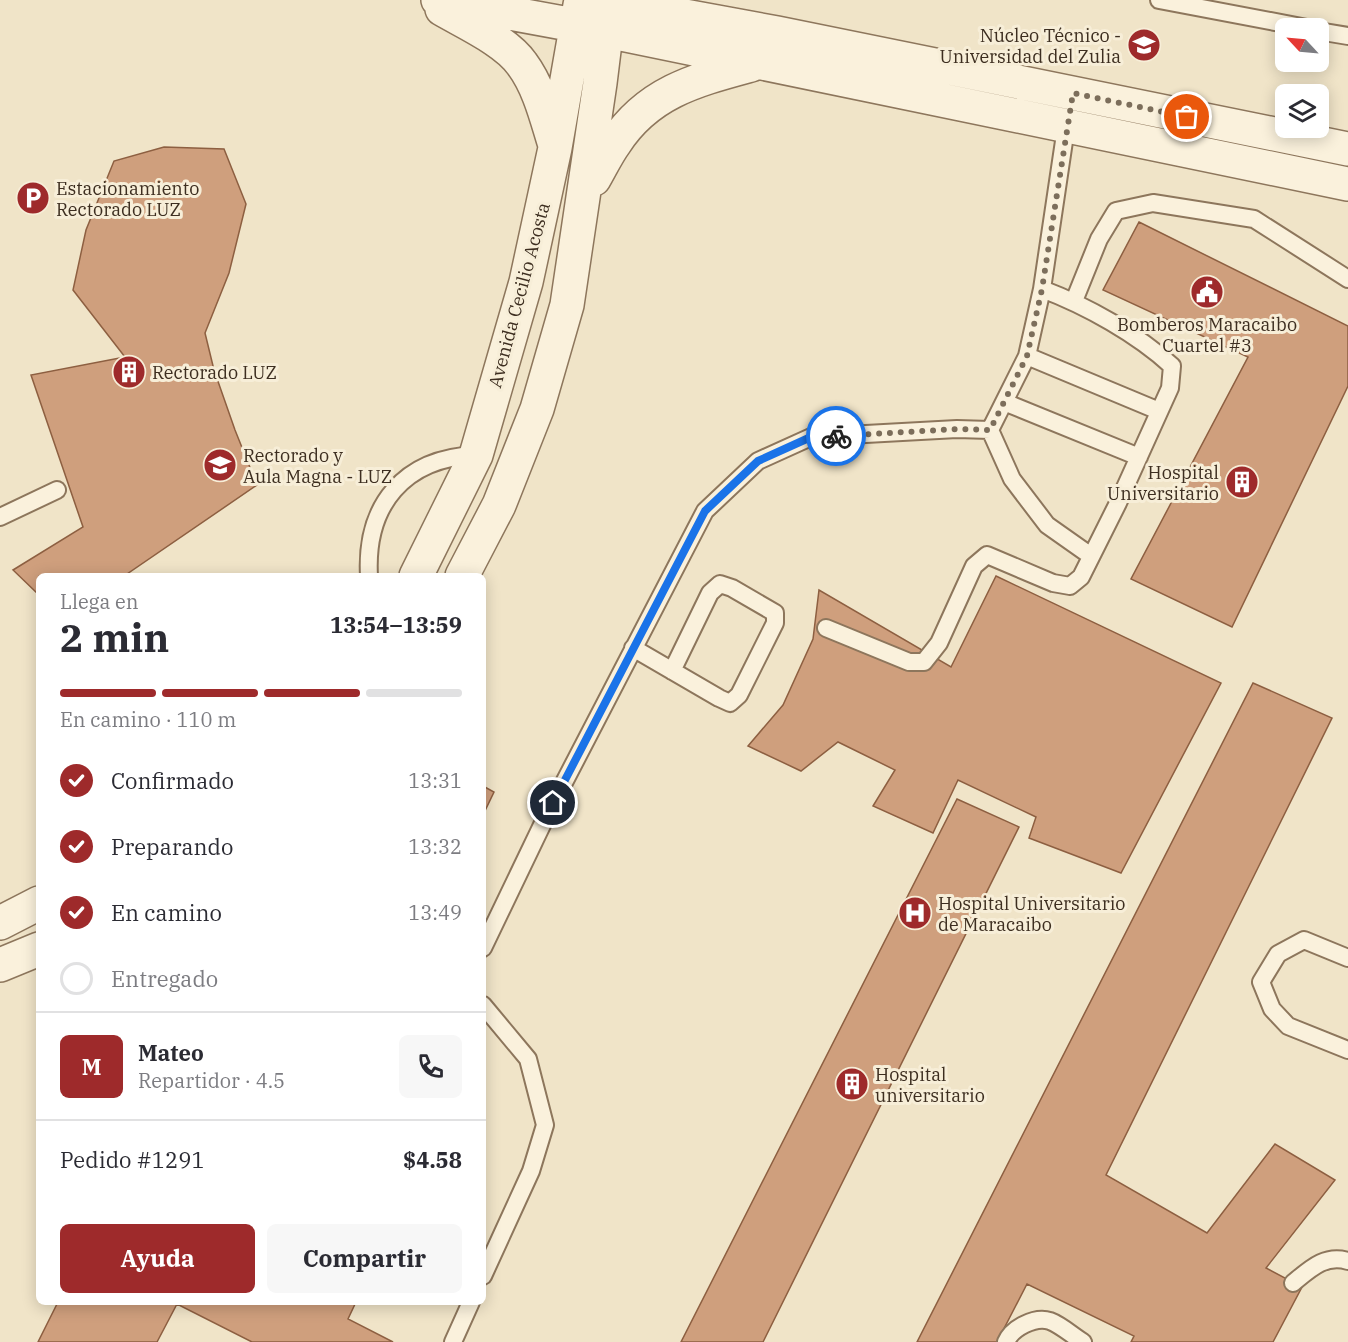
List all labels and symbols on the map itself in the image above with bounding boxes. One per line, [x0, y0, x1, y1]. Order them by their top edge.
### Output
north arrow [1275, 18, 1329, 72]
place label: Núcleo Técnico - Universidad del Zulia [940, 24, 1121, 68]
school or university icon: Núcleo Técnico - Universidad del Zulia [1126, 27, 1162, 63]
pin [1161, 91, 1212, 142]
place label: Estacionamiento Rectorado LUZ [56, 177, 199, 221]
parking icon: Estacionamiento Rectorado LUZ [15, 180, 51, 216]
street label: Avenida Cecilio Acosta [483, 200, 555, 390]
public building icon: Bomberos Maracaibo Cuartel #3 [1189, 274, 1225, 310]
place label: Bomberos Maracaibo Cuartel #3 [1117, 313, 1297, 357]
building icon: Rectorado LUZ [111, 354, 147, 390]
place label: Rectorado LUZ [152, 361, 277, 384]
courier [806, 406, 866, 466]
place label: Rectorado y Aula Magna - LUZ [243, 444, 392, 488]
school or university icon: Rectorado y Aula Magna - LUZ [202, 447, 238, 483]
place label: Hospital Universitario [1107, 461, 1219, 505]
building icon: Hospital Universitario [1224, 464, 1260, 500]
pin [527, 777, 578, 828]
place label: Hospital Universitario de Maracaibo [938, 892, 1125, 936]
hospital icon: Hospital Universitario de Maracaibo [897, 895, 933, 931]
place label: Hospital universitario [875, 1063, 985, 1107]
building icon: Hospital universitario [834, 1066, 870, 1102]

